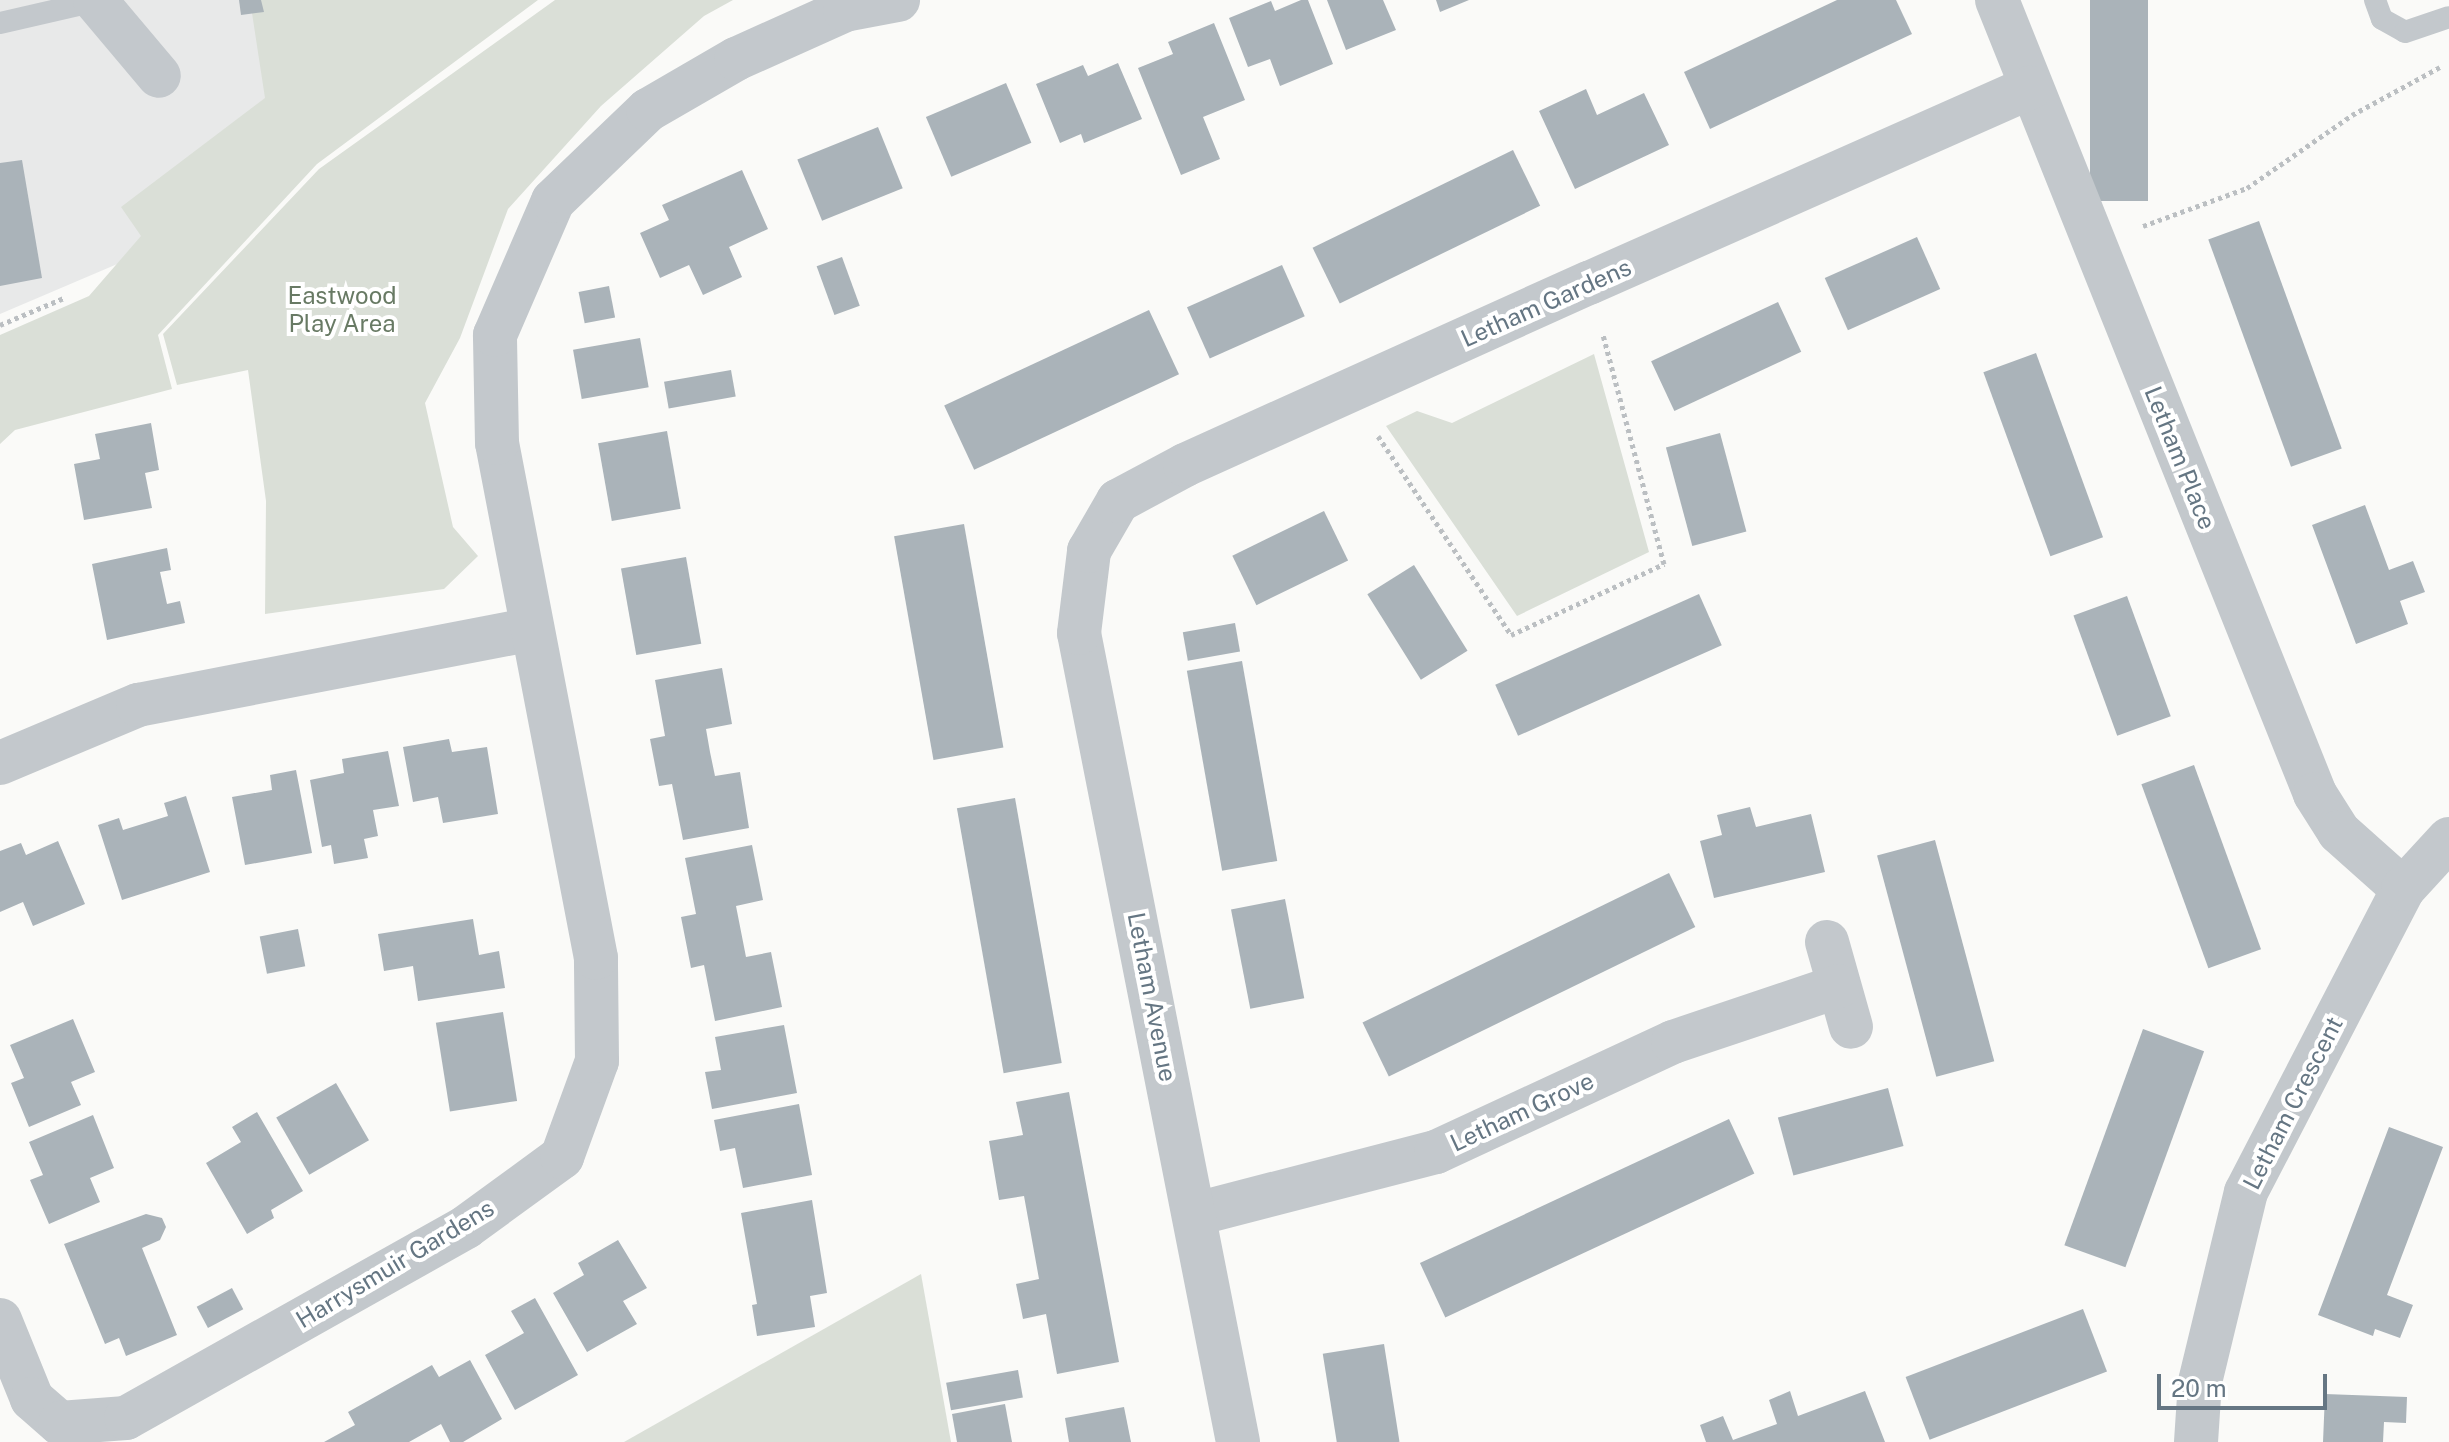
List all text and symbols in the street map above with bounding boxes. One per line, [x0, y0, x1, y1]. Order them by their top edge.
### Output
street label: Letham Gardens [1456, 253, 1636, 353]
park label: Eastwood Play Area [287, 282, 397, 338]
street label: Letham Place [2138, 382, 2222, 534]
street label: Letham Avenue [1121, 910, 1183, 1084]
street label: Letham Crescent [2237, 1012, 2349, 1194]
street label: Letham Grove [1446, 1066, 1598, 1158]
street label: Harrysmuir Gardens [291, 1194, 499, 1334]
scale bar [2161, 1358, 2331, 1408]
text: 20 m [2171, 1374, 2227, 1402]

